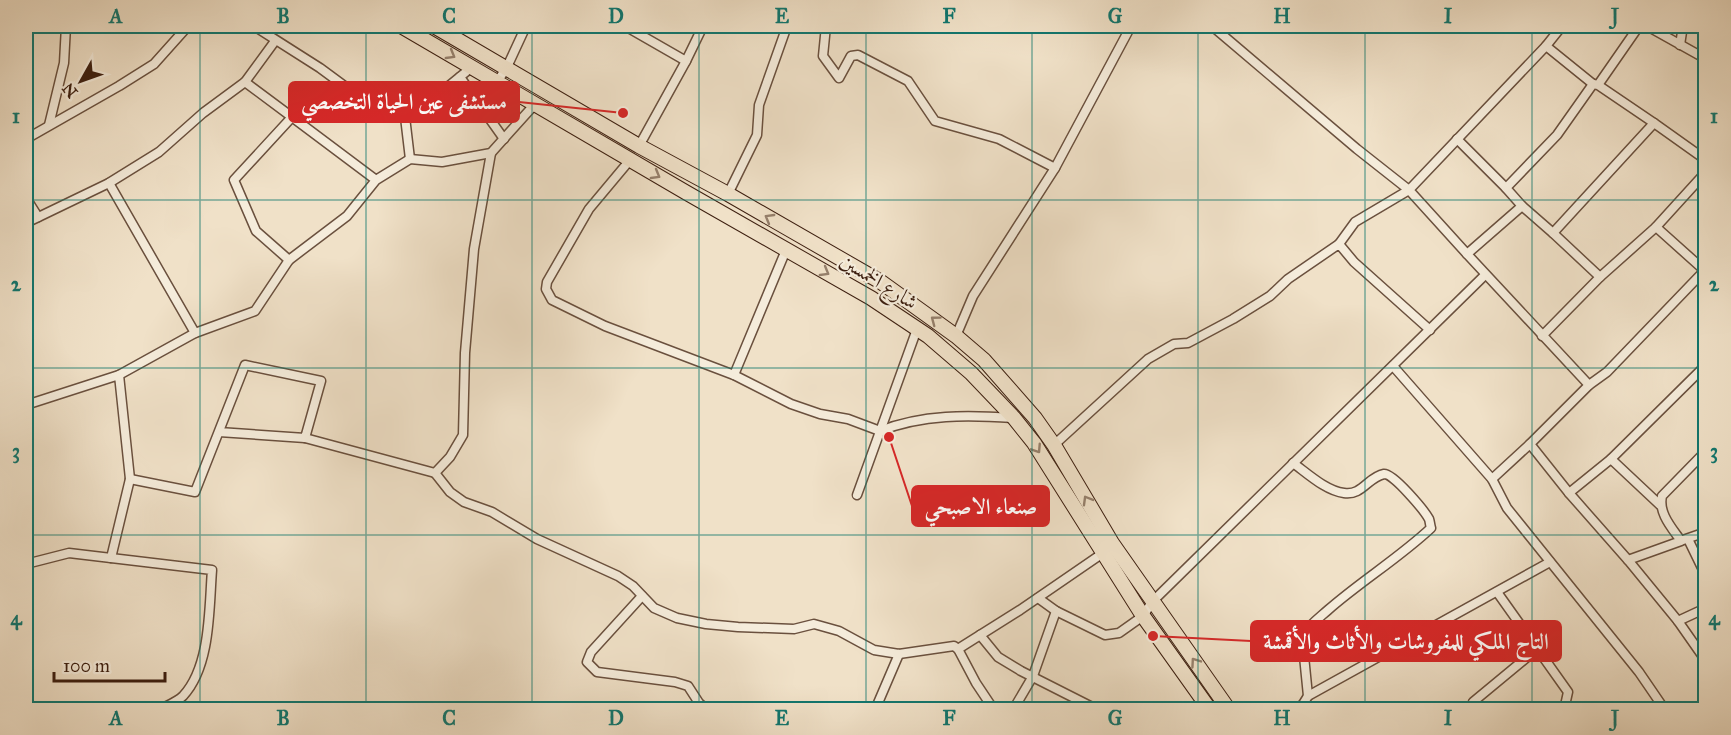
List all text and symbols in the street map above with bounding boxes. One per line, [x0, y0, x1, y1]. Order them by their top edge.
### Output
text: A [107, 4, 123, 28]
text: B [276, 4, 290, 28]
text: C [442, 4, 456, 28]
text: D [608, 4, 624, 28]
text: E [775, 4, 790, 28]
text: F [942, 4, 956, 28]
text: G [1108, 4, 1123, 28]
text: H [1273, 4, 1291, 28]
text: I [1444, 4, 1453, 28]
text: J [1608, 4, 1620, 30]
one-way arrow [445, 48, 455, 59]
north arrow [51, 51, 111, 111]
text: N [58, 79, 82, 102]
callout: مستشفى عين الحياة التخصصي [289, 82, 519, 122]
text: مستشفى عين الحياة التخصصي [301, 88, 507, 122]
text: 1 [12, 104, 20, 128]
text: 1 [1710, 104, 1718, 128]
one-way arrow [650, 168, 660, 179]
one-way arrow [765, 214, 776, 225]
street label: شارع الخمسين [833, 247, 923, 319]
one-way arrow [819, 265, 829, 276]
text: 2 [11, 272, 22, 296]
text: 2 [1709, 272, 1720, 296]
one-way arrow [931, 317, 942, 328]
text: 3 [12, 439, 20, 464]
text: 3 [1710, 439, 1718, 464]
one-way arrow [1030, 442, 1041, 453]
callout: صنعاء الاصبحي [912, 486, 1049, 526]
text: صنعاء الاصبحي [925, 493, 1037, 527]
one-way arrow [1082, 496, 1094, 506]
text: 4 [10, 606, 22, 631]
text: 4 [1708, 606, 1720, 631]
callout: التاج الملكي للمفروشات والأثاث والأقمشة [1251, 621, 1561, 661]
text: التاج الملكي للمفروشات والأثاث والأقمشة [1263, 625, 1549, 662]
scale bar [54, 645, 165, 683]
text: 100 m [63, 655, 110, 677]
one-way arrow [1191, 657, 1202, 668]
text: A [107, 706, 123, 730]
text: B [276, 706, 290, 730]
text: C [442, 706, 456, 730]
text: D [608, 706, 624, 730]
text: E [775, 706, 790, 730]
text: F [942, 706, 956, 730]
text: G [1108, 706, 1123, 730]
text: H [1273, 706, 1291, 730]
text: I [1444, 706, 1453, 730]
text: J [1608, 706, 1620, 732]

